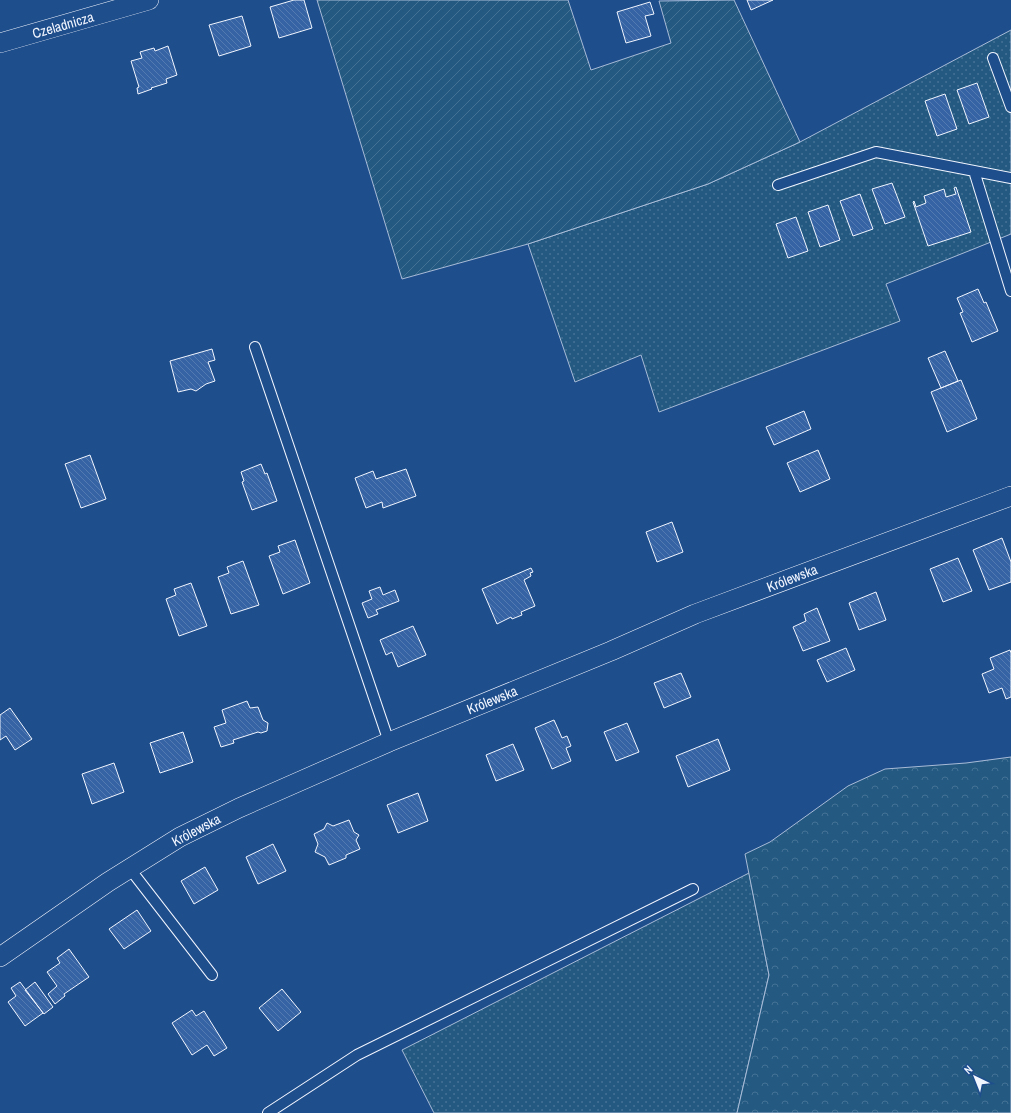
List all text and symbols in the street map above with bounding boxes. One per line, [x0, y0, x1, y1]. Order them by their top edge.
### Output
street label: Czeladnicza [30, 7, 96, 42]
street label: Królewska [764, 560, 821, 596]
street label: Królewska [464, 682, 520, 718]
street label: Królewska [168, 809, 224, 850]
north arrow [955, 1057, 995, 1097]
text: N [961, 1062, 975, 1077]

